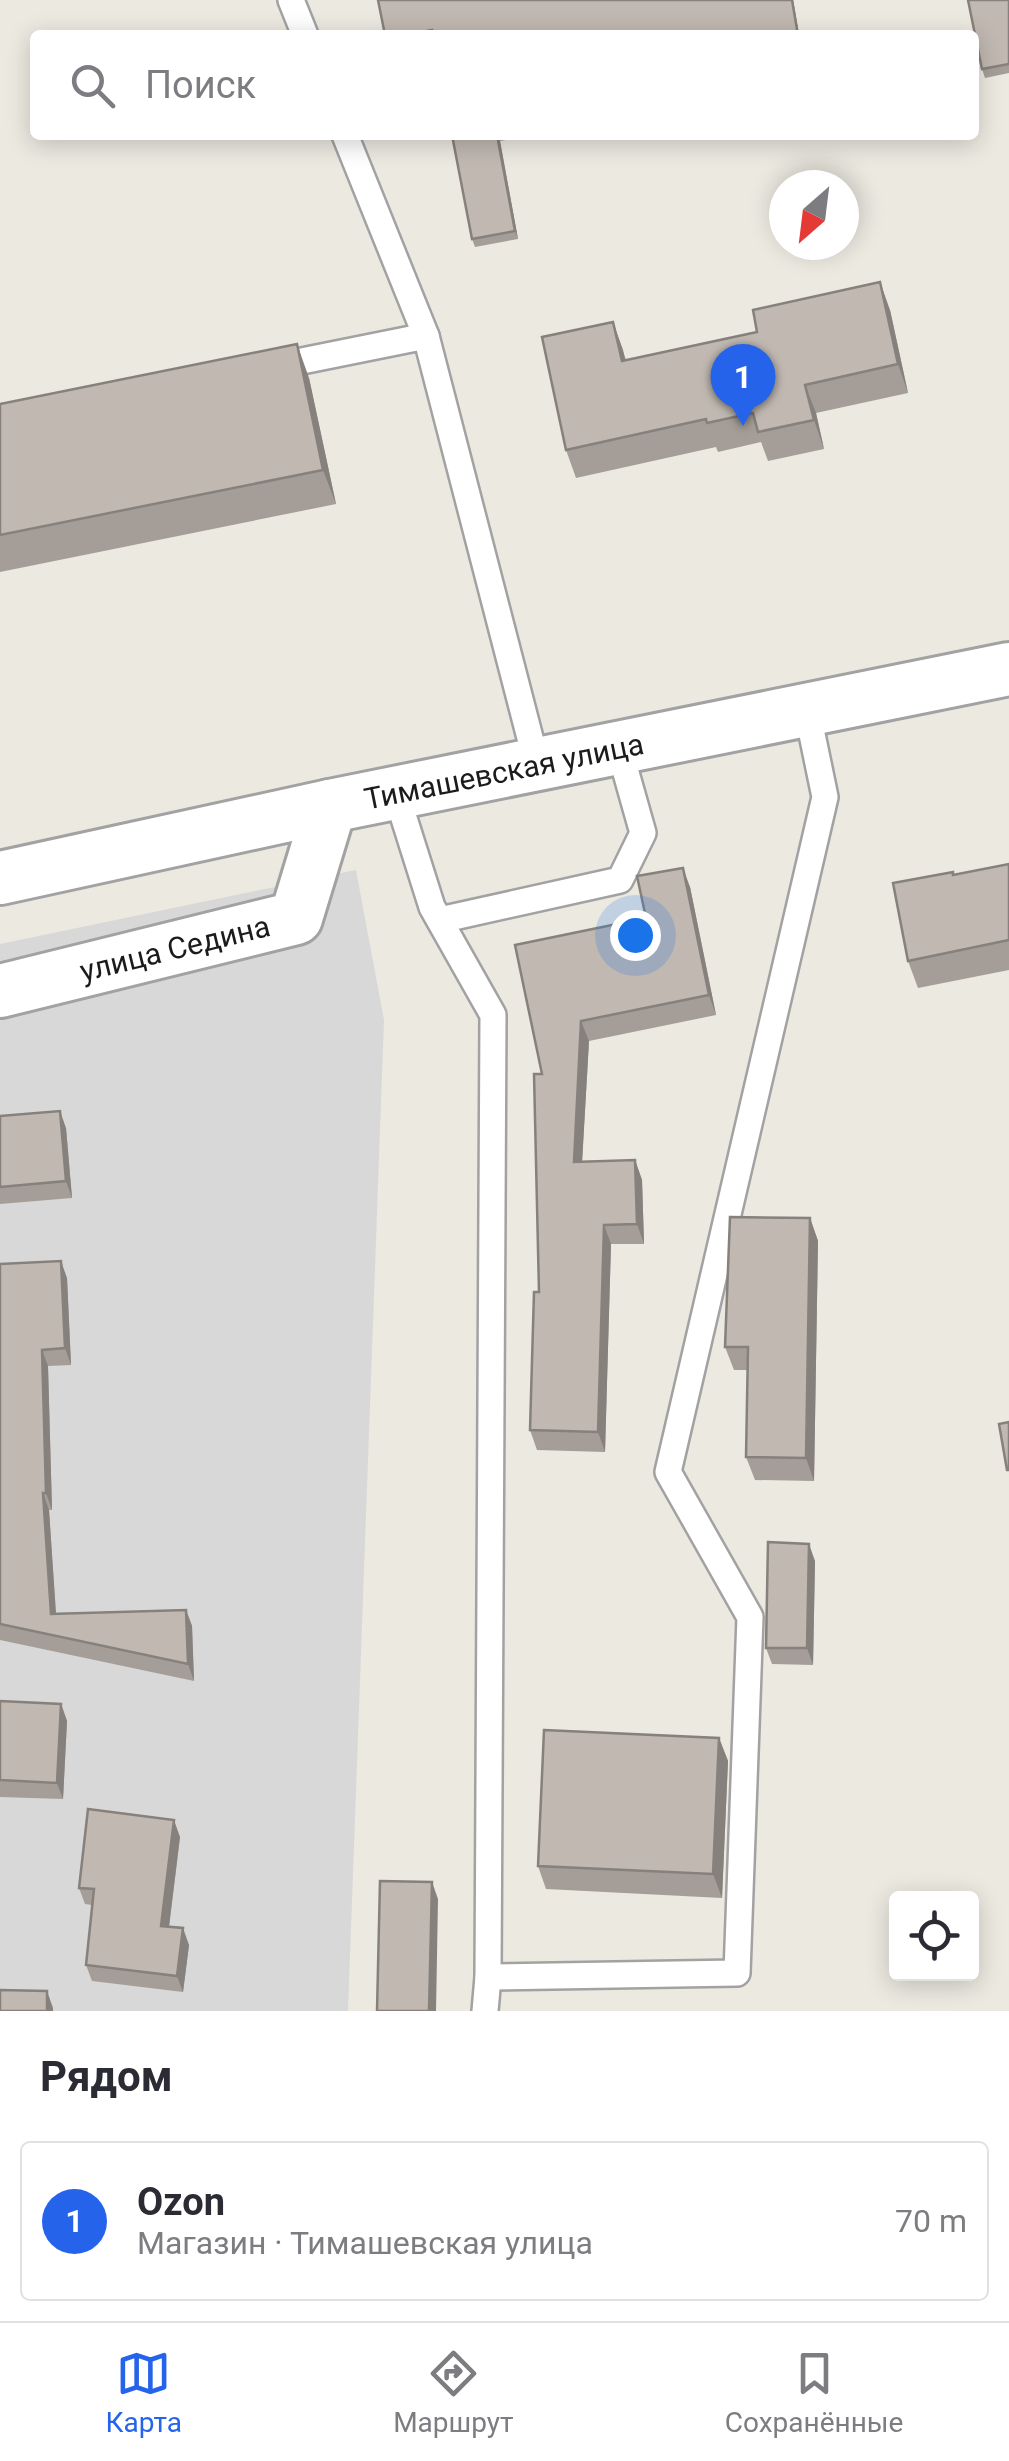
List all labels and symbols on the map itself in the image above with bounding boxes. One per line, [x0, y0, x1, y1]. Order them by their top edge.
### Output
north arrow [769, 170, 859, 260]
pin: 1 [710, 344, 776, 426]
street label: Тимашевская улица [361, 726, 646, 816]
street label: улица Седина [76, 908, 273, 988]
your location [610, 910, 661, 961]

